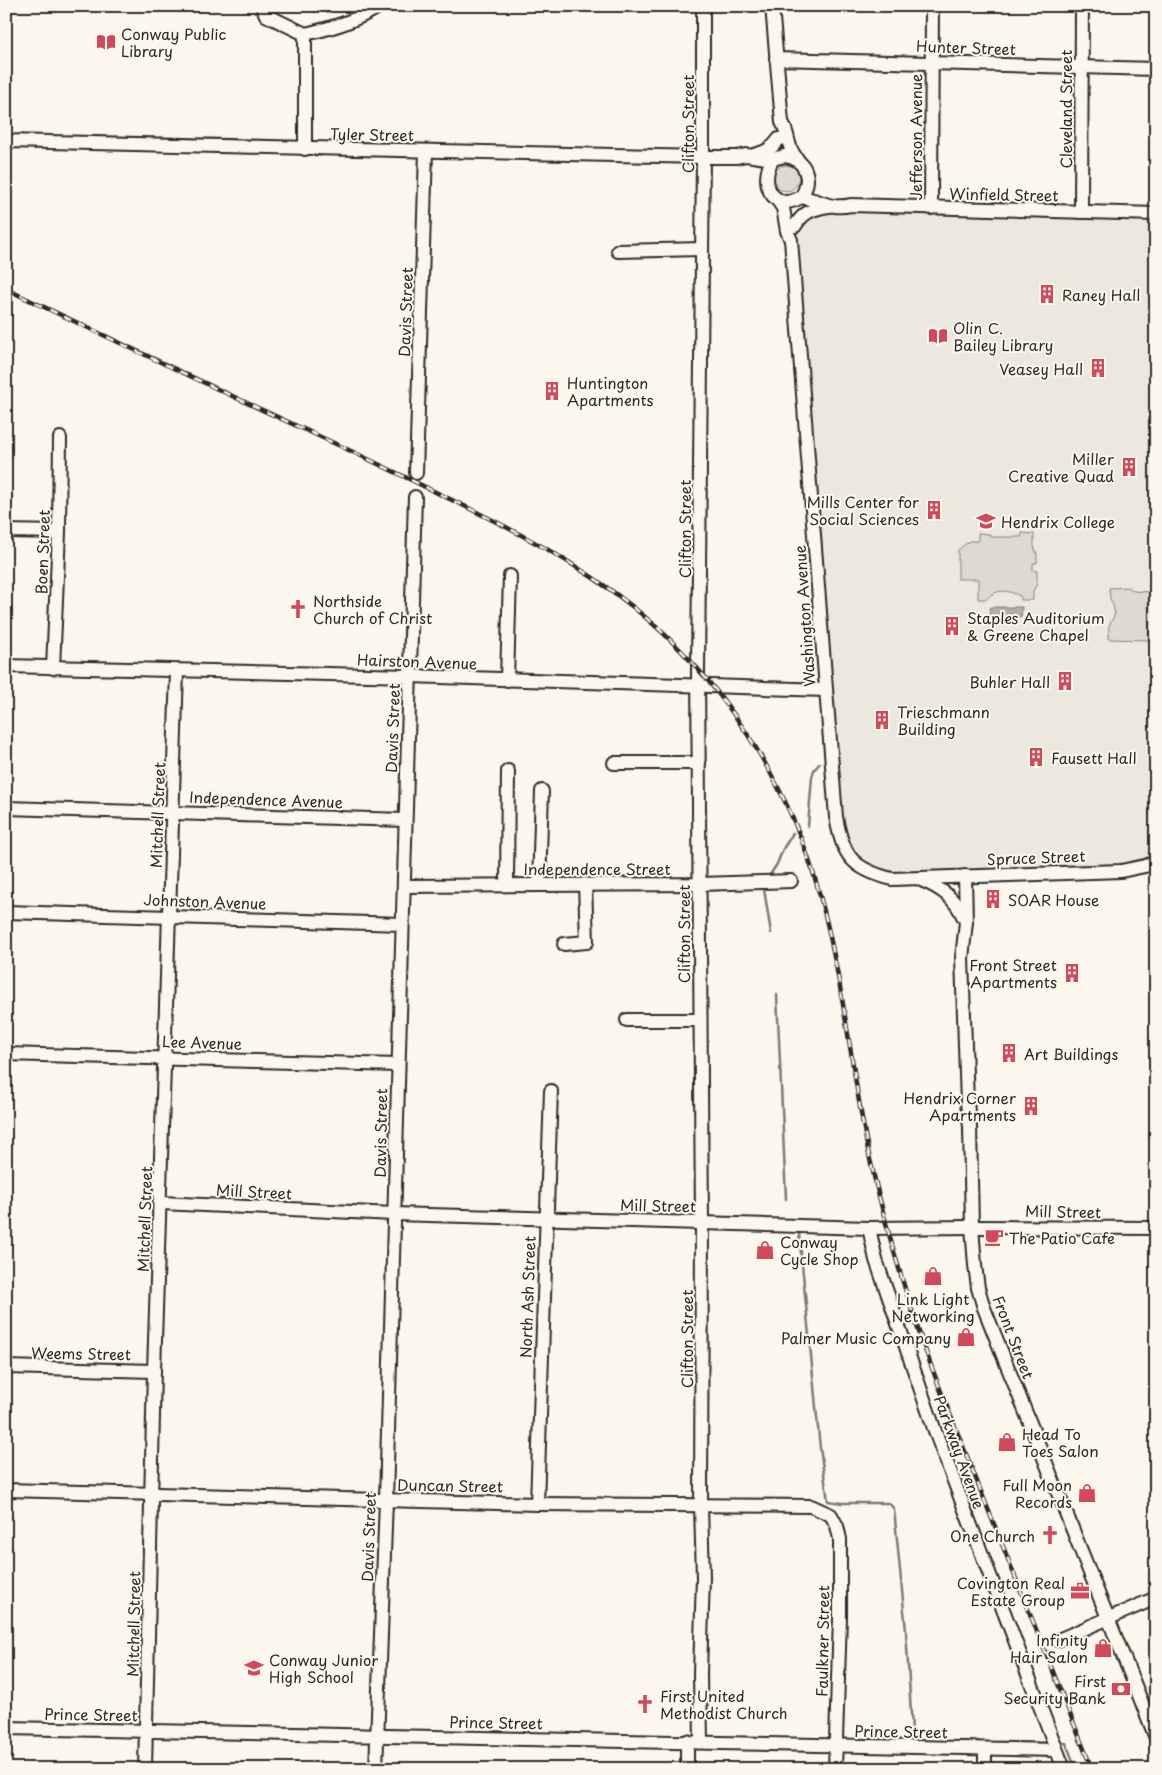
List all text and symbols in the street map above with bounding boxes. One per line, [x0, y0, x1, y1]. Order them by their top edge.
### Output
place label: Conway Public Library [121, 22, 227, 62]
library icon: Conway Public Library [95, 31, 117, 53]
street label: Hunter Street [916, 34, 1016, 60]
street label: Cleveland Street [1054, 50, 1077, 168]
street label: Jefferson Avenue [904, 74, 927, 200]
street label: Clifton Street [676, 75, 699, 173]
street label: Tyler Street [330, 122, 414, 146]
street label: Winfield Street [949, 182, 1059, 206]
street label: Davis Street [392, 267, 418, 357]
building icon: Raney Hall [1036, 283, 1058, 305]
place label: Raney Hall [1062, 283, 1140, 306]
place label: Olin C. Bailey Library [953, 316, 1053, 356]
library icon: Olin C. Bailey Library [927, 325, 949, 347]
place label: Veasey Hall [999, 357, 1083, 380]
building icon: Veasey Hall [1087, 357, 1109, 379]
place label: Huntington Apartments [567, 371, 654, 411]
building icon: Huntington Apartments [541, 380, 563, 402]
place label: Miller Creative Quad [1008, 447, 1114, 487]
building icon: Miller Creative Quad [1118, 456, 1140, 478]
street label: Clifton Street [673, 480, 696, 578]
place label: Mills Center for Social Sciences [807, 490, 919, 530]
building icon: Mills Center for Social Sciences [923, 499, 945, 521]
street label: Boen Street [29, 509, 55, 595]
school or university icon: Hendrix College [975, 510, 997, 532]
place label: Hendrix College [1001, 510, 1115, 533]
street label: Washington Avenue [788, 544, 820, 688]
place label: Northside Church of Christ [313, 589, 432, 629]
church icon: Northside Church of Christ [287, 598, 309, 620]
place label: Staples Auditorium & Greene Chapel [967, 606, 1105, 646]
building icon: Staples Auditorium & Greene Chapel [941, 615, 963, 637]
street label: Hairston Avenue [356, 647, 478, 675]
place label: Buhler Hall [969, 670, 1050, 693]
building icon: Buhler Hall [1054, 670, 1076, 692]
street label: Davis Street [379, 683, 405, 773]
place label: Trieschmann Building [897, 700, 990, 740]
building icon: Trieschmann Building [871, 709, 893, 731]
building icon: Fausett Hall [1025, 746, 1047, 768]
place label: Fausett Hall [1051, 746, 1137, 769]
street label: Mitchell Street [144, 762, 170, 868]
street label: Independence Avenue [189, 785, 343, 813]
street label: Spruce Street [986, 844, 1086, 870]
street label: Independence Street [523, 857, 671, 880]
street label: Clifton Street [672, 885, 695, 983]
street label: Johnston Avenue [143, 887, 267, 915]
building icon: SOAR House [982, 888, 1004, 910]
place label: SOAR House [1008, 888, 1099, 911]
place label: Front Street Apartments [969, 953, 1057, 993]
building icon: Front Street Apartments [1061, 962, 1083, 984]
street label: Lee Avenue [162, 1029, 242, 1055]
building icon: Art Buildings [998, 1042, 1020, 1064]
place label: Art Buildings [1024, 1042, 1119, 1065]
place label: Hendrix Corner Apartments [904, 1086, 1016, 1126]
street label: Davis Street [368, 1088, 392, 1178]
building icon: Hendrix Corner Apartments [1020, 1095, 1042, 1117]
street label: Mitchell Street [131, 1166, 157, 1272]
street label: Mill Street [215, 1178, 293, 1204]
street label: Mill Street [620, 1193, 696, 1217]
street label: Mill Street [1025, 1199, 1101, 1223]
cafe icon: The Patio Cafe [983, 1226, 1005, 1248]
place label: The Patio Cafe [1009, 1226, 1115, 1249]
place label: Conway Cycle Shop [780, 1230, 859, 1270]
street label: North Ash Street [513, 1235, 541, 1359]
shop icon: Conway Cycle Shop [754, 1239, 776, 1261]
shop icon: Link Light Networking [922, 1265, 944, 1287]
place label: Link Light Networking [891, 1287, 975, 1327]
street label: Clifton Street [675, 1290, 698, 1388]
street label: Front Street [988, 1292, 1040, 1382]
place label: Palmer Music Company [781, 1326, 951, 1349]
shop icon: Palmer Music Company [955, 1326, 977, 1348]
street label: Weems Street [31, 1341, 131, 1365]
street label: Parkway Avenue [929, 1392, 991, 1512]
place label: Head To Toes Salon [1022, 1422, 1099, 1462]
shop icon: Head To Toes Salon [996, 1431, 1018, 1453]
street label: Duncan Street [397, 1473, 503, 1497]
place label: Full Moon Records [1003, 1473, 1072, 1513]
shop icon: Full Moon Records [1076, 1482, 1098, 1504]
street label: Davis Street [355, 1492, 381, 1582]
place label: One Church [950, 1524, 1035, 1547]
church icon: One Church [1039, 1524, 1061, 1546]
street label: Mitchell Street [121, 1571, 145, 1677]
place label: Covington Real Estate Group [957, 1571, 1065, 1611]
office icon: Covington Real Estate Group [1069, 1580, 1091, 1602]
street label: Faulkner Street [810, 1585, 834, 1697]
place label: Infinity Hair Salon [1010, 1628, 1088, 1668]
shop icon: Infinity Hair Salon [1092, 1637, 1114, 1659]
place label: Conway Junior High School [269, 1648, 378, 1688]
school or university icon: Conway Junior High School [243, 1657, 265, 1679]
place label: First Security Bank [1003, 1669, 1106, 1709]
bank icon: First Security Bank [1110, 1678, 1132, 1700]
place label: First United Methodist Church [660, 1684, 788, 1724]
church icon: First United Methodist Church [634, 1693, 656, 1715]
street label: Prince Street [44, 1702, 138, 1726]
street label: Prince Street [449, 1710, 543, 1734]
street label: Prince Street [854, 1719, 948, 1743]

